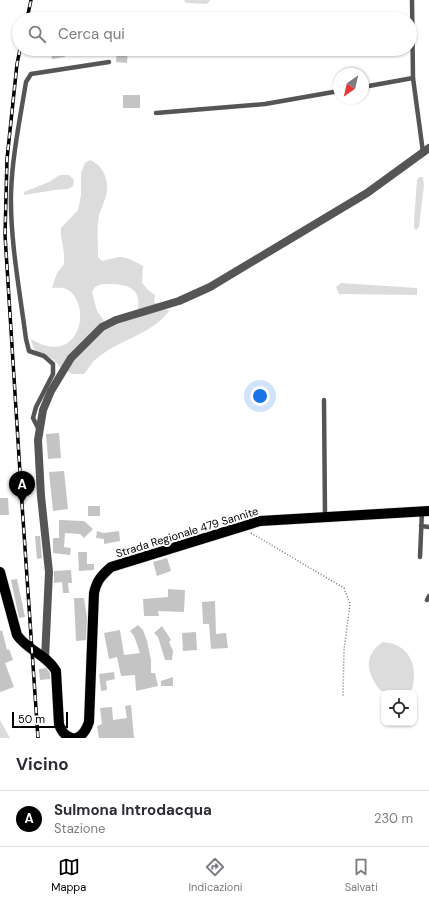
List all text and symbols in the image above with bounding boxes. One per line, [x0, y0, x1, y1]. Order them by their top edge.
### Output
search box [12, 12, 417, 56]
icon: search [26, 23, 48, 45]
text: Cerca qui [58, 24, 125, 44]
north arrow [333, 68, 369, 104]
your location [250, 386, 270, 406]
pin: A [9, 471, 35, 504]
street label: Strada Regionale 479 Sannite [114, 504, 260, 560]
map controls [381, 690, 417, 726]
button: locate [381, 690, 417, 726]
scale bar [12, 710, 68, 729]
text: 50 m [18, 712, 45, 726]
text: Vicino [16, 753, 69, 775]
text: Sulmona Introdacqua [54, 800, 212, 820]
text: A [24, 810, 34, 827]
text: 230 m [374, 810, 413, 827]
text: Stazione [54, 820, 105, 837]
tab: Mappa [51, 856, 86, 894]
tab: Indicazioni [188, 856, 242, 894]
tab: Salvati [345, 856, 378, 894]

